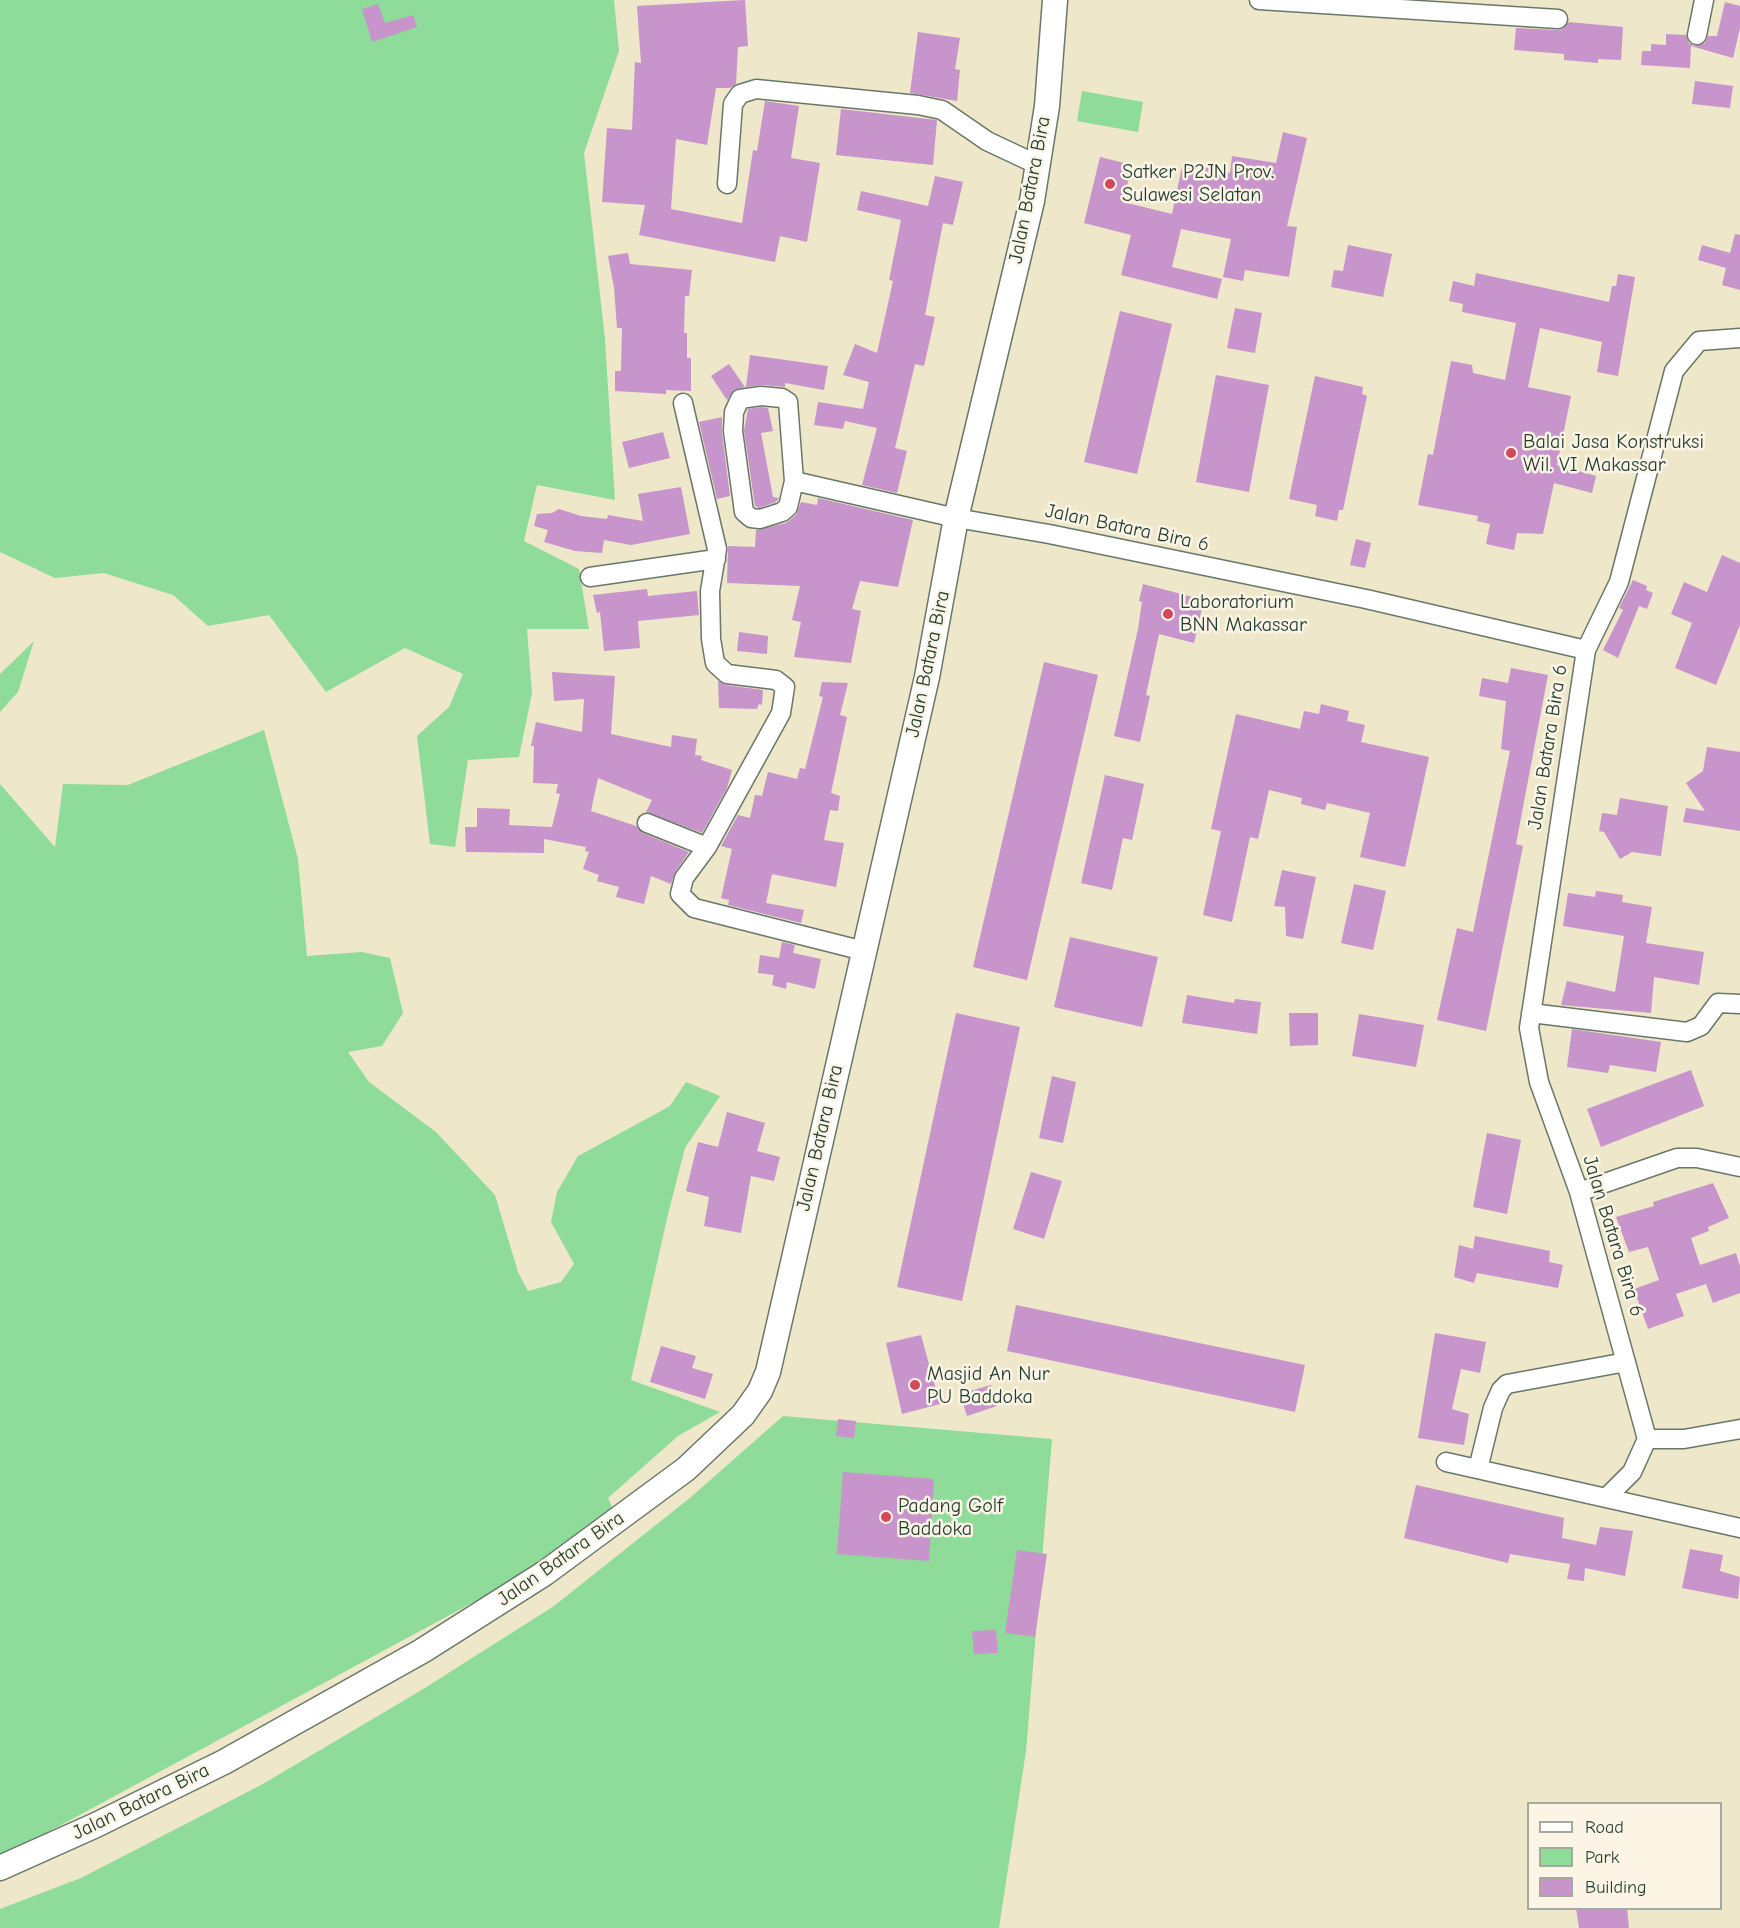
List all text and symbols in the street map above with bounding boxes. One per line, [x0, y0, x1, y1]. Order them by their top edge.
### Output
street label: Jalan Batara Bira [1004, 114, 1056, 266]
place label: Satker P2JN Prov. Sulawesi Selatan [1122, 160, 1274, 207]
marker: Satker P2JN Prov. Sulawesi Selatan [1103, 177, 1117, 191]
place label: Balai Jasa Konstruksi Wil. VI Makassar [1523, 430, 1704, 477]
marker: Balai Jasa Konstruksi Wil. VI Makassar [1504, 446, 1518, 460]
street label: Jalan Batara Bira 6 [1043, 499, 1211, 557]
street label: Jalan Batara Bira [901, 588, 955, 740]
place label: Laboratorium BNN Makassar [1180, 590, 1307, 637]
marker: Laboratorium BNN Makassar [1161, 607, 1175, 621]
street label: Jalan Batara Bira 6 [1523, 663, 1573, 831]
street label: Jalan Batara Bira [791, 1062, 849, 1214]
street label: Jalan Batara Bira 6 [1577, 1153, 1649, 1319]
place label: Masjid An Nur PU Baddoka [927, 1362, 1050, 1409]
marker: Masjid An Nur PU Baddoka [908, 1378, 922, 1392]
place label: Padang Golf Baddoka [898, 1494, 1003, 1541]
street label: Jalan Batara Bira [493, 1506, 629, 1612]
marker: Padang Golf Baddoka [879, 1510, 893, 1524]
street label: Jalan Batara Bira [69, 1758, 213, 1846]
legend [1527, 1802, 1722, 1910]
text: Road [1585, 1817, 1624, 1838]
text: Park [1585, 1847, 1619, 1868]
text: Building [1585, 1877, 1647, 1898]

